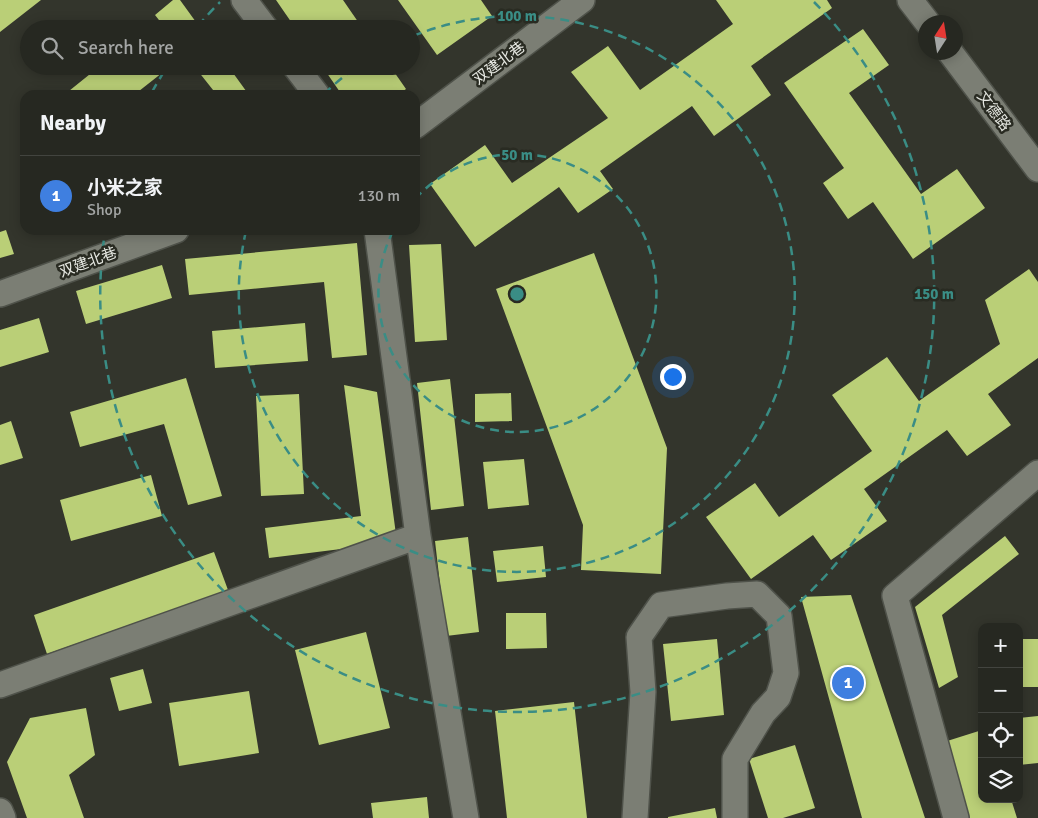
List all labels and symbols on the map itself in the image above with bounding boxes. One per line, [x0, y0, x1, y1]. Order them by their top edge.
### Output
text: 100 m [497, 7, 537, 25]
north arrow [918, 15, 963, 60]
street label: 双建北巷 [470, 38, 528, 88]
street label: 文德路 [973, 88, 1015, 134]
text: 50 m [501, 146, 533, 164]
street label: 双建北巷 [57, 243, 119, 281]
centre of rings [508, 285, 526, 303]
text: 150 m [914, 285, 954, 303]
your location [660, 364, 686, 390]
pin: 1 [832, 664, 864, 702]

